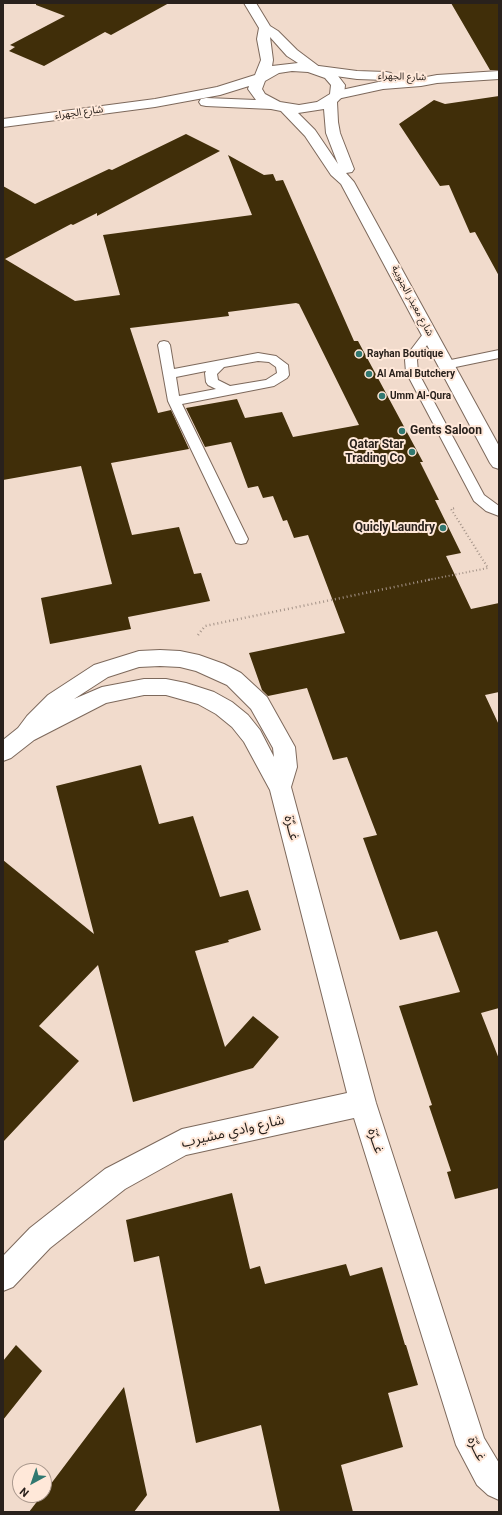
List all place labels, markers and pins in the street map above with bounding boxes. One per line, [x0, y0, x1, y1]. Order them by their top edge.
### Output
place label: Rayhan Boutique [367, 348, 443, 360]
marker: Rayhan Boutique [354, 349, 364, 359]
place label: Al Amal Butchery [377, 368, 455, 380]
marker: Al Amal Butchery [364, 369, 374, 379]
place label: Umm Al-Qura [390, 390, 451, 402]
marker: Umm Al-Qura [377, 391, 387, 401]
place label: Gents Saloon [410, 424, 482, 438]
marker: Gents Saloon [397, 426, 407, 436]
place label: Qatar Star Trading Co [345, 438, 404, 466]
marker: Qatar Star Trading Co [407, 447, 417, 457]
place label: Quicly Laundry [355, 521, 435, 535]
marker: Quicly Laundry [438, 523, 448, 533]

